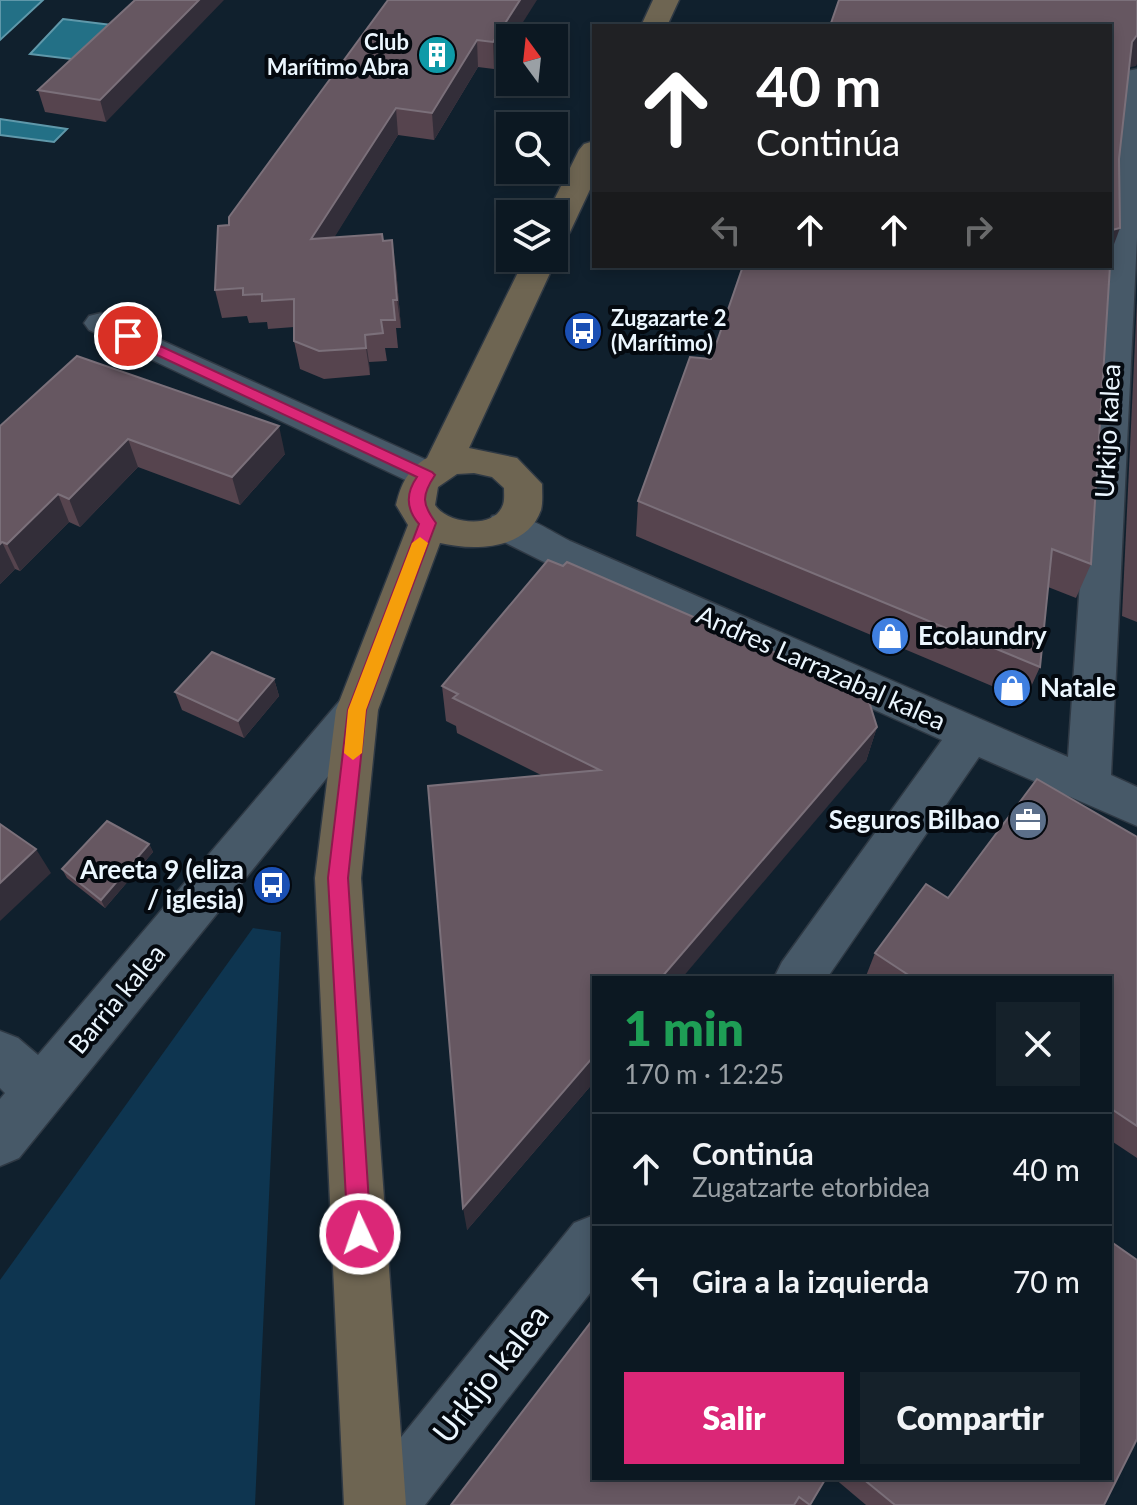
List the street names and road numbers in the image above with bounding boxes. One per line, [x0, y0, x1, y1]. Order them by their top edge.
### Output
street label: Urkijo kalea [1088, 363, 1126, 499]
street label: Andres Larrazabal kalea [692, 598, 951, 736]
street label: Barria kalea [61, 937, 171, 1060]
street label: Urkijo kalea [424, 1296, 556, 1450]

